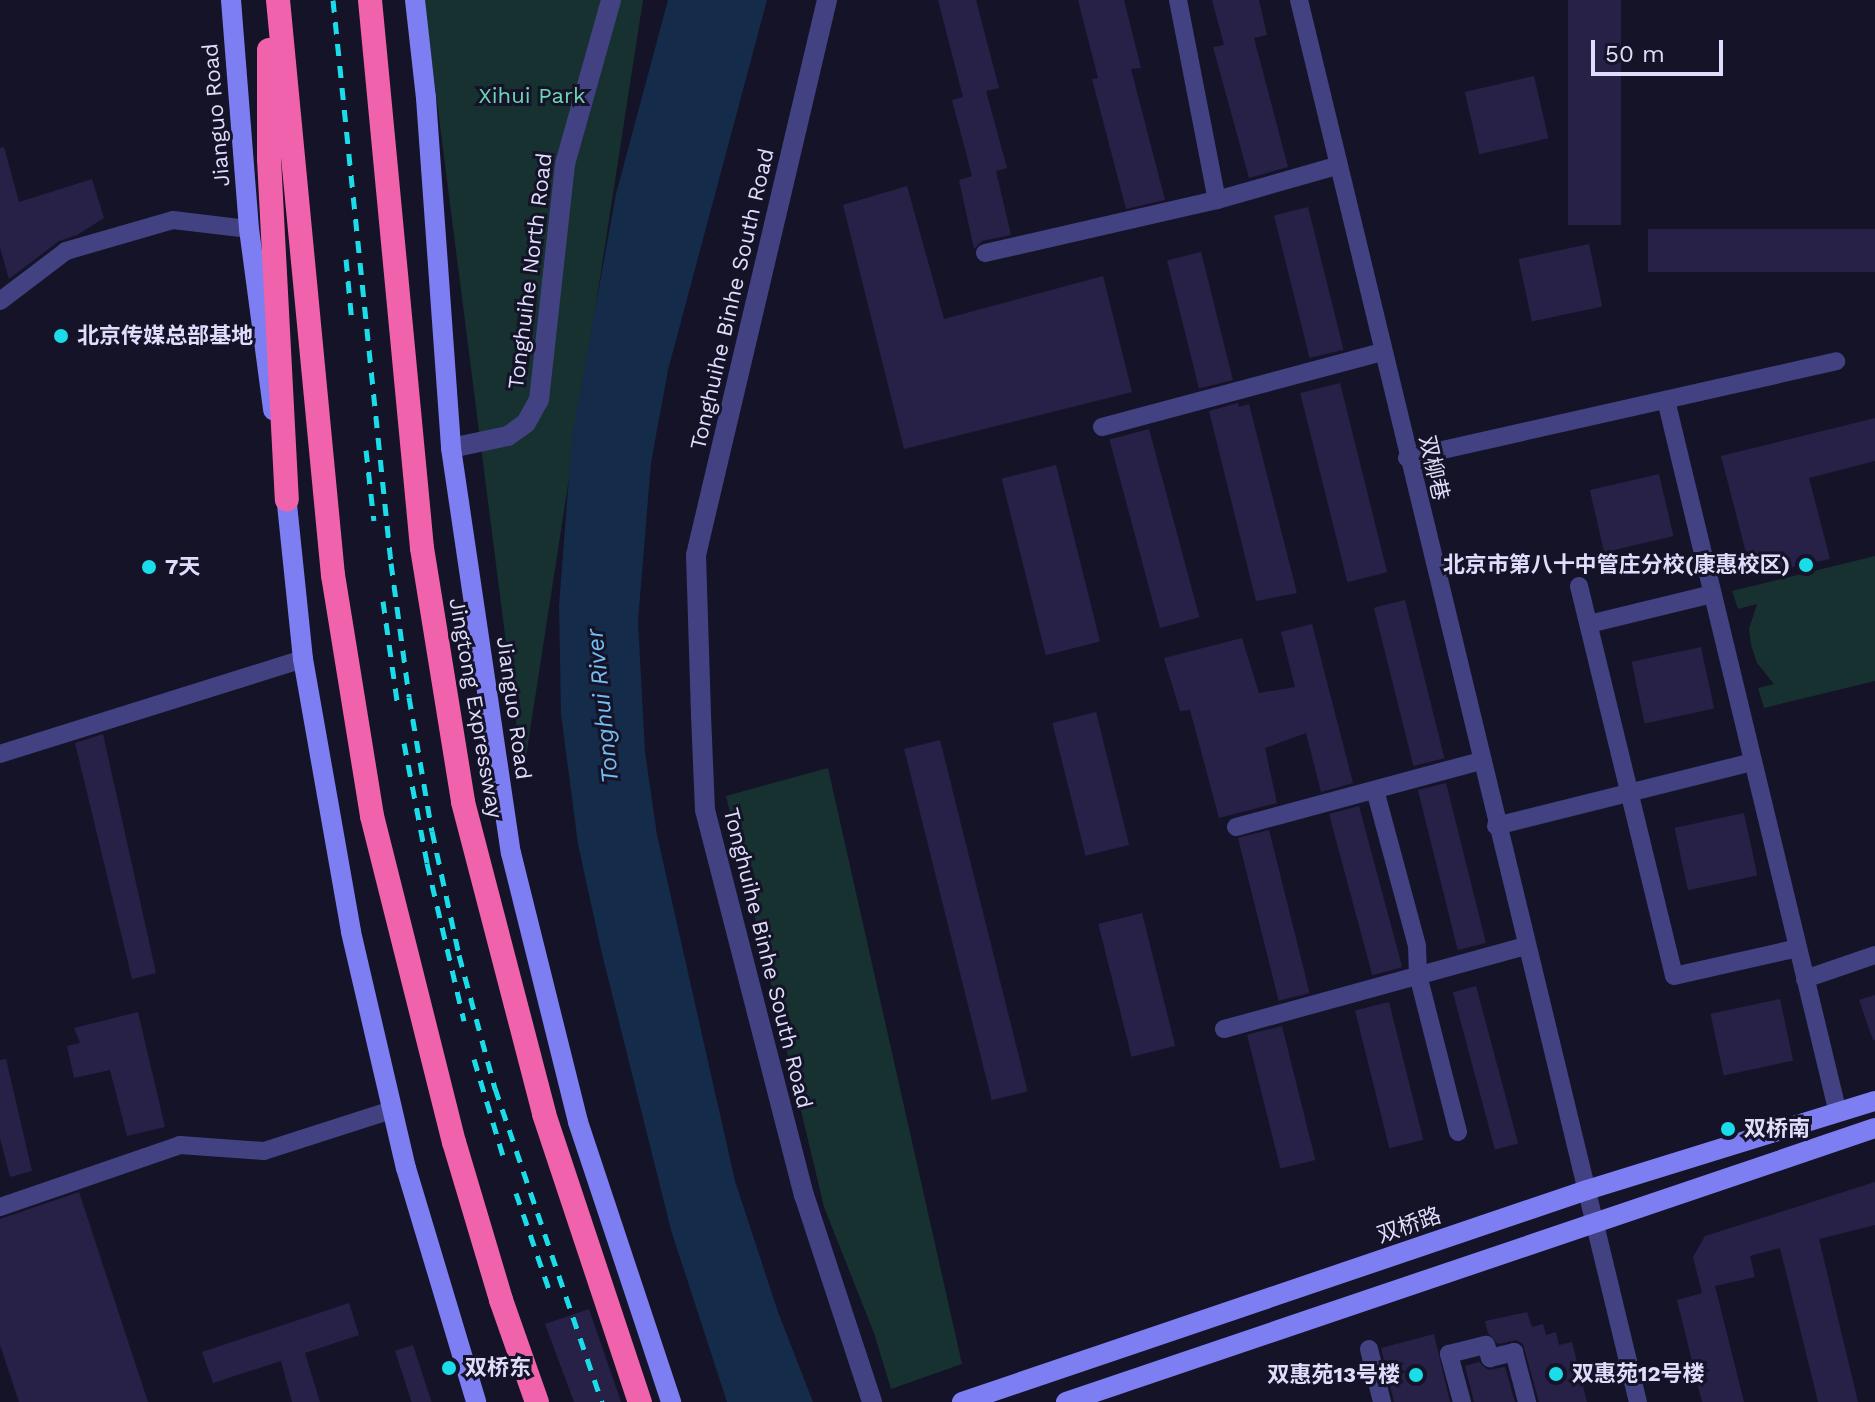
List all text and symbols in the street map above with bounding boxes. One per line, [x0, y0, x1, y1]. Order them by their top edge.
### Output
scale bar [1595, 24, 1727, 74]
text: 50 m [1605, 40, 1665, 68]
street label: Jianguo Road [197, 42, 235, 188]
park label: Xihui Park [479, 83, 585, 109]
street label: Tonghuihe Binhe South Road [684, 146, 780, 452]
street label: Tonghuihe North Road [502, 151, 558, 391]
place label: 北京传媒总部基地 [77, 323, 253, 349]
marker: 北京传媒总部基地 [52, 327, 70, 345]
street label: 双柳巷 [1414, 433, 1454, 503]
place label: 北京市第八十中管庄分校(康惠校区) [1443, 552, 1790, 578]
place label: 7天 [165, 554, 200, 580]
marker: 北京市第八十中管庄分校(康惠校区) [1797, 556, 1815, 574]
marker: 7天 [140, 558, 158, 576]
street label: Jingtong Expressway [444, 596, 508, 820]
water label: Tonghui River [581, 627, 625, 785]
street label: Jianguo Road [491, 635, 537, 781]
street label: Tonghuihe Binhe South Road [718, 805, 818, 1111]
place label: 双桥南 [1744, 1116, 1810, 1142]
marker: 双桥南 [1719, 1120, 1737, 1138]
street label: 双桥路 [1374, 1202, 1444, 1248]
place label: 双桥东 [465, 1355, 531, 1381]
marker: 双桥东 [440, 1359, 458, 1377]
place label: 双惠苑12号楼 [1572, 1361, 1705, 1387]
place label: 双惠苑13号楼 [1267, 1362, 1400, 1388]
marker: 双惠苑12号楼 [1547, 1365, 1565, 1383]
marker: 双惠苑13号楼 [1407, 1366, 1425, 1384]

